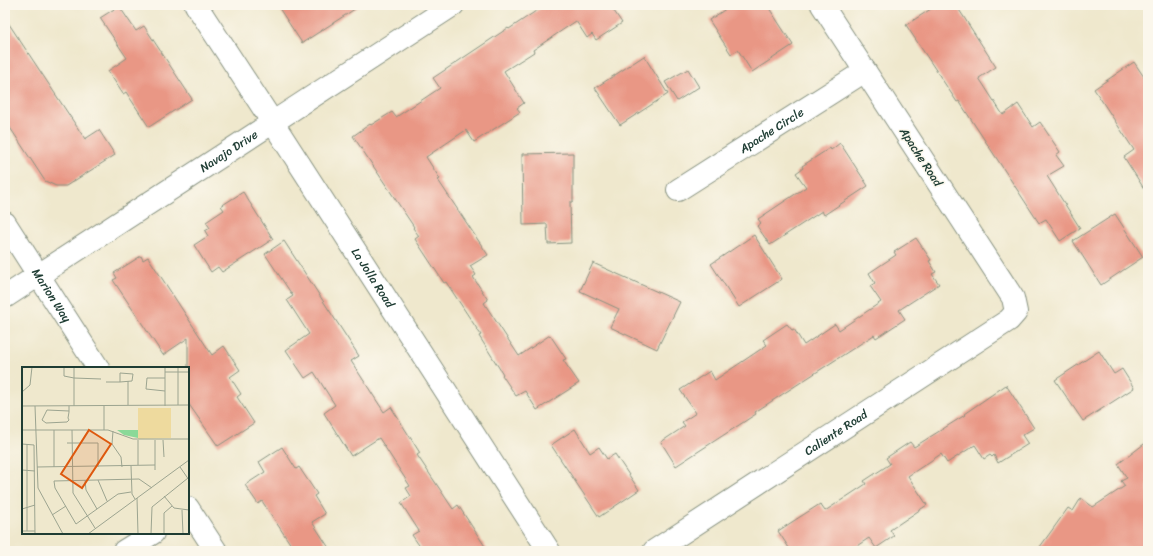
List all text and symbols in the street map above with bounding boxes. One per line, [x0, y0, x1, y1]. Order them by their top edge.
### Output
street label: Apache Circle [734, 101, 808, 160]
street label: Apache Road [893, 122, 949, 193]
street label: Navajo Drive [195, 124, 262, 178]
street label: La Jolla Road [345, 243, 401, 313]
street label: Marion Way [26, 264, 78, 328]
inset map [22, 367, 189, 534]
street label: Caliente Road [800, 403, 874, 462]

